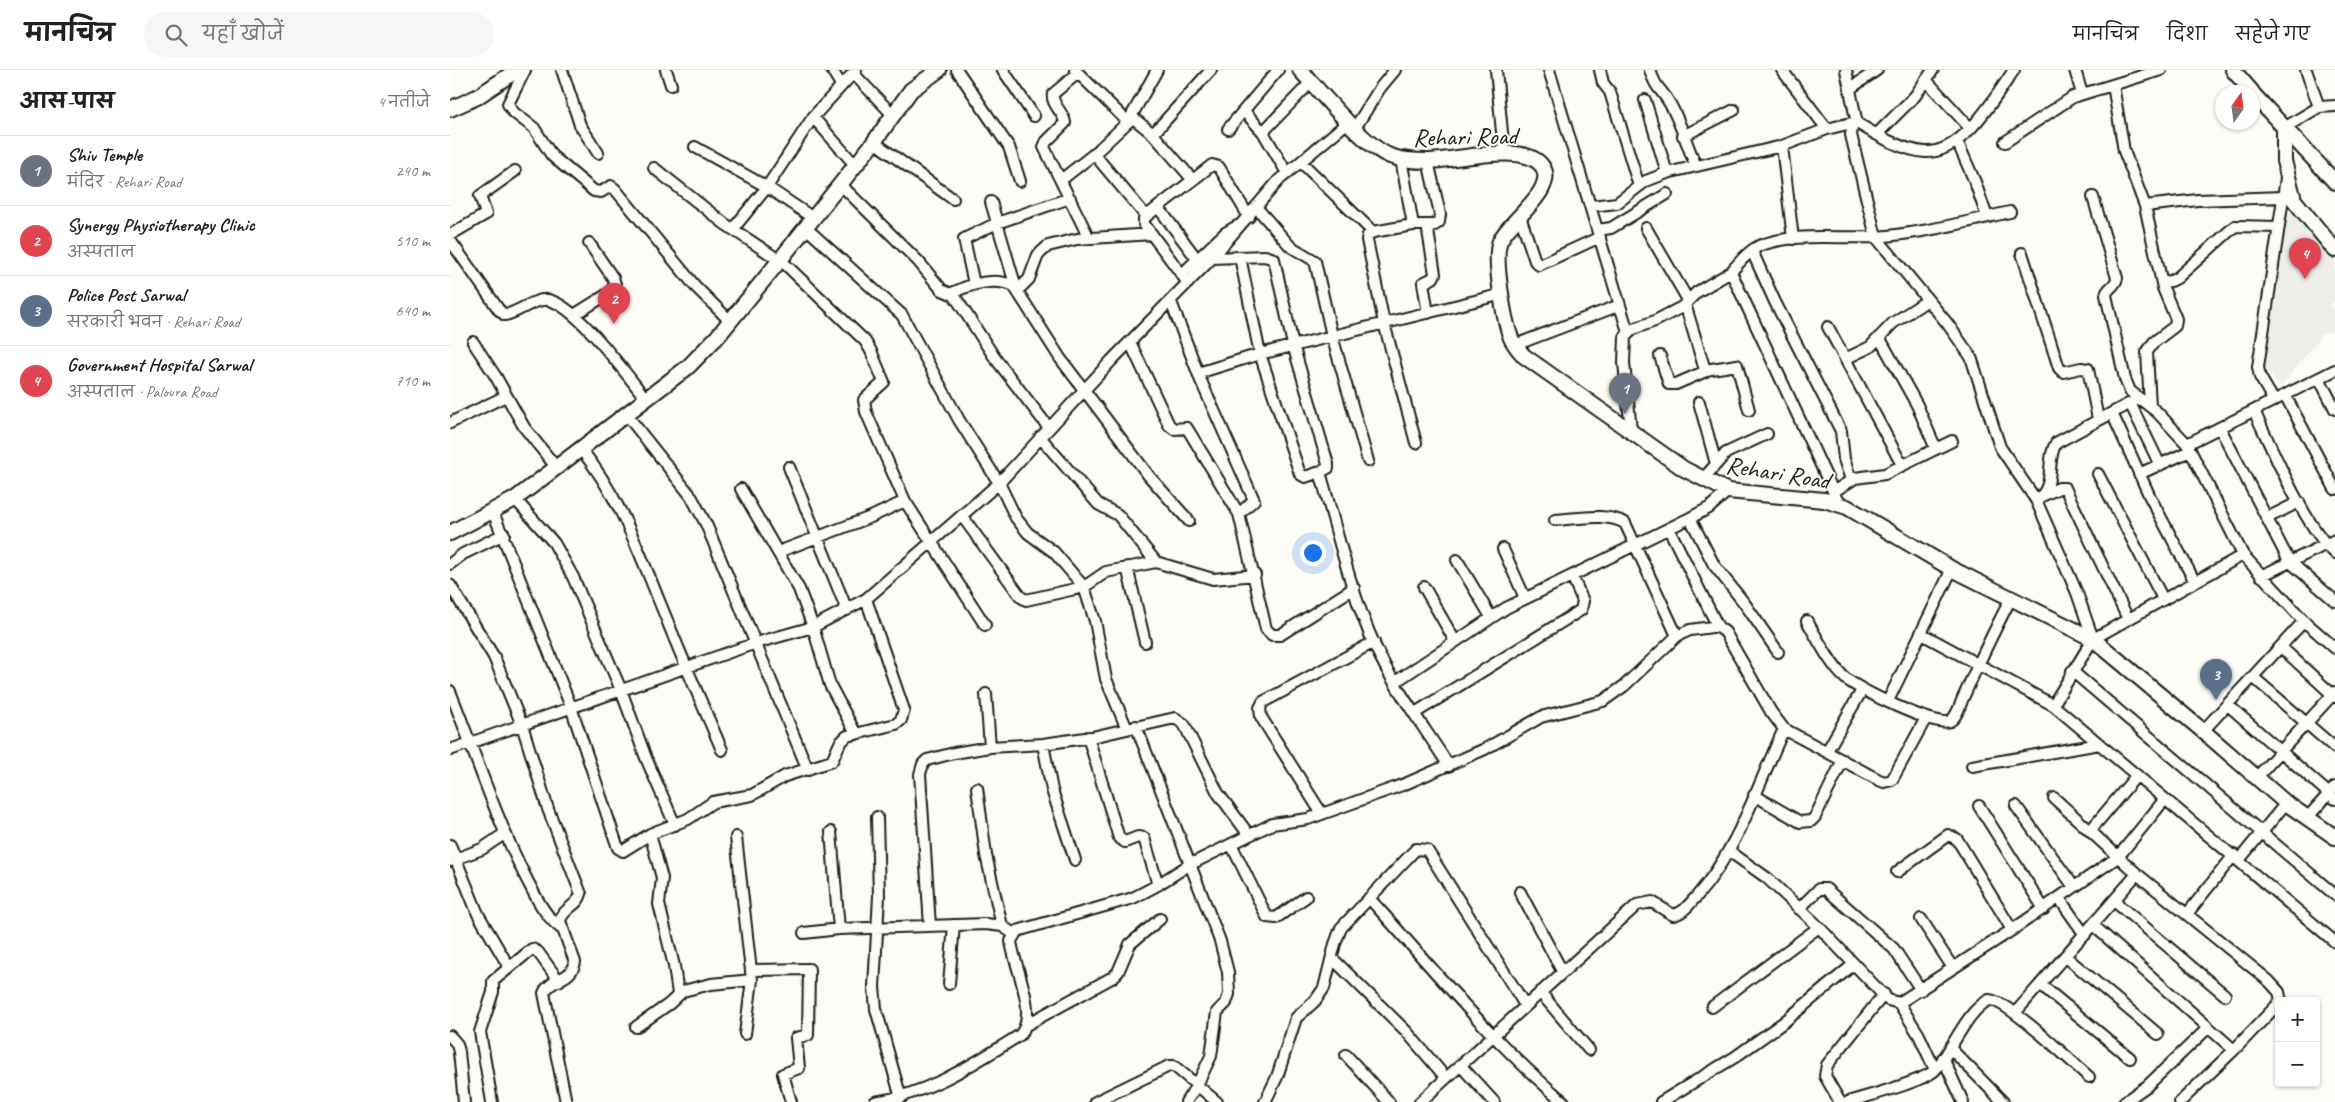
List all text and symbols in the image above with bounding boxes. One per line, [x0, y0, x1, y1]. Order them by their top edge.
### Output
search box [144, 12, 494, 57]
text: मानचित्र [25, 18, 114, 48]
icon: search [162, 21, 190, 49]
text: यहाँ खोजें [202, 22, 284, 46]
text: मानचित्र [2073, 23, 2139, 45]
text: दिशा [2167, 23, 2207, 45]
text: सहेजे गए [2235, 23, 2310, 45]
north arrow [2215, 85, 2260, 130]
text: आस-पास [20, 88, 114, 114]
text: 4 नतीजे [377, 92, 430, 112]
street label: Rehari Road [1412, 120, 1521, 154]
text: Shiv Temple [67, 143, 142, 167]
text: 1 [32, 161, 40, 181]
text: 240 m [396, 161, 430, 181]
text: मंदिर · Rehari Road [67, 172, 182, 192]
text: Synergy Physiotherapy Clinic [67, 213, 255, 237]
text: 2 [32, 231, 40, 251]
text: 510 m [396, 231, 430, 251]
pin: 4 [2289, 238, 2321, 279]
text: अस्पताल [67, 242, 135, 262]
text: Police Post Sarwal [67, 283, 185, 307]
pin: 2 [598, 283, 630, 324]
text: 3 [32, 301, 40, 321]
text: 640 m [396, 301, 430, 321]
text: सरकारी भवन · Rehari Road [67, 312, 240, 332]
text: Government Hospital Sarwal [67, 353, 251, 377]
text: 4 [32, 371, 40, 391]
text: 710 m [396, 371, 430, 391]
pin: 1 [1609, 373, 1641, 414]
text: अस्पताल · Paloura Road [67, 382, 217, 402]
street label: Rehari Road [1724, 449, 1835, 497]
your location [1300, 540, 1326, 566]
pin: 3 [2200, 659, 2232, 700]
map controls [2275, 997, 2320, 1087]
button: + [2275, 997, 2320, 1042]
button: − [2275, 1042, 2320, 1087]

